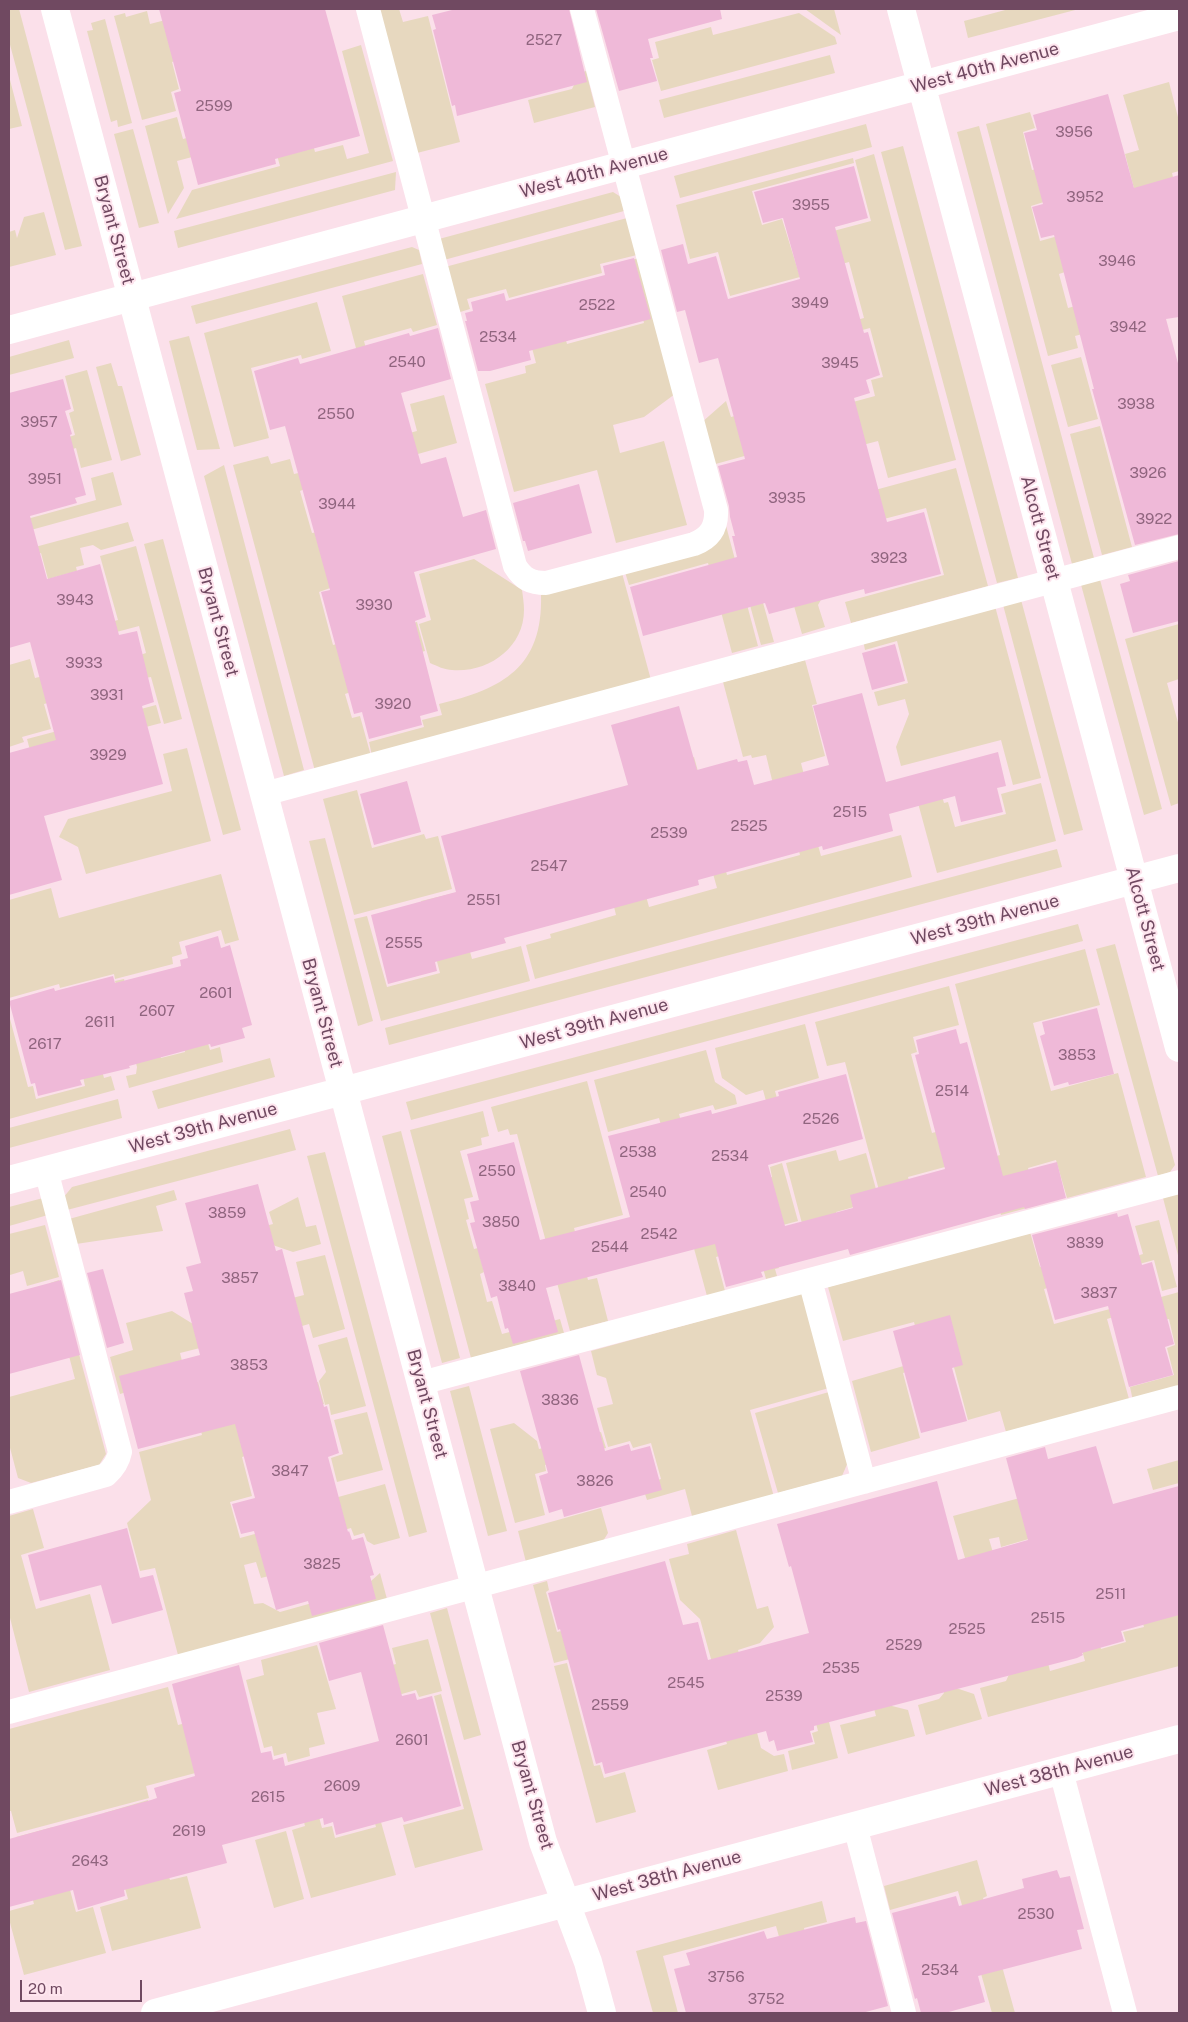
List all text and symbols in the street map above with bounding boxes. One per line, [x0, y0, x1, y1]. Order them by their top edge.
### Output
house number: 2527 [526, 31, 562, 49]
street label: West 40th Avenue [908, 38, 1062, 98]
house number: 2599 [195, 97, 233, 115]
house number: 3956 [1055, 123, 1093, 141]
street label: West 40th Avenue [517, 143, 671, 203]
street label: Bryant Street [89, 173, 139, 287]
house number: 3952 [1066, 188, 1104, 206]
house number: 3955 [792, 196, 830, 214]
house number: 3946 [1098, 252, 1136, 270]
house number: 3949 [791, 294, 829, 312]
house number: 2522 [579, 296, 615, 314]
house number: 3942 [1109, 318, 1147, 336]
house number: 2534 [479, 328, 517, 346]
house number: 2540 [388, 353, 426, 371]
house number: 3945 [821, 354, 859, 372]
house number: 3938 [1117, 395, 1155, 413]
house number: 2550 [317, 405, 355, 423]
house number: 3957 [20, 413, 58, 431]
house number: 3926 [1130, 464, 1166, 482]
house number: 3951 [28, 470, 62, 488]
street label: Alcott Street [1016, 473, 1064, 583]
house number: 3935 [768, 489, 806, 507]
house number: 3944 [318, 495, 356, 513]
house number: 3922 [1136, 510, 1172, 528]
house number: 3923 [870, 549, 908, 567]
street label: Bryant Street [193, 565, 243, 679]
house number: 3943 [56, 591, 94, 609]
house number: 3930 [355, 596, 393, 614]
house number: 3933 [65, 654, 103, 672]
house number: 3931 [90, 686, 124, 704]
house number: 3920 [375, 695, 411, 713]
house number: 3929 [89, 746, 127, 764]
house number: 2515 [833, 803, 867, 821]
house number: 2525 [730, 817, 768, 835]
house number: 2539 [650, 824, 688, 842]
house number: 2547 [531, 857, 567, 875]
street label: Alcott Street [1121, 864, 1169, 974]
street label: West 39th Avenue [908, 890, 1062, 950]
house number: 2551 [467, 891, 501, 909]
house number: 2555 [385, 934, 423, 952]
street label: Bryant Street [297, 956, 347, 1070]
house number: 2601 [199, 984, 233, 1002]
street label: West 39th Avenue [517, 994, 671, 1054]
house number: 2607 [139, 1002, 175, 1020]
house number: 2611 [85, 1013, 115, 1031]
house number: 2617 [28, 1035, 62, 1053]
house number: 3853 [1058, 1046, 1096, 1064]
house number: 2514 [935, 1082, 969, 1100]
street label: West 39th Avenue [126, 1098, 280, 1158]
house number: 2526 [803, 1110, 839, 1128]
house number: 2538 [619, 1143, 657, 1161]
house number: 2534 [711, 1147, 749, 1165]
house number: 2550 [478, 1162, 516, 1180]
house number: 2540 [629, 1183, 667, 1201]
house number: 3859 [208, 1204, 246, 1222]
house number: 3850 [482, 1213, 520, 1231]
house number: 2542 [641, 1225, 677, 1243]
house number: 3839 [1066, 1234, 1104, 1252]
house number: 2544 [591, 1238, 629, 1256]
house number: 3857 [221, 1269, 259, 1287]
house number: 3840 [498, 1277, 536, 1295]
house number: 3837 [1080, 1284, 1118, 1302]
street label: Bryant Street [402, 1347, 452, 1461]
house number: 3853 [230, 1356, 268, 1374]
house number: 3836 [541, 1391, 579, 1409]
house number: 3847 [271, 1462, 309, 1480]
house number: 3826 [576, 1472, 614, 1490]
house number: 3825 [303, 1555, 341, 1573]
house number: 2511 [1096, 1585, 1126, 1603]
house number: 2515 [1031, 1609, 1065, 1627]
house number: 2525 [948, 1620, 986, 1638]
house number: 2529 [886, 1636, 922, 1654]
house number: 2535 [822, 1659, 860, 1677]
house number: 2545 [667, 1674, 705, 1692]
house number: 2539 [765, 1687, 803, 1705]
house number: 2559 [591, 1696, 629, 1714]
house number: 2601 [395, 1731, 429, 1749]
street label: Bryant Street [506, 1738, 558, 1852]
street label: West 38th Avenue [982, 1741, 1136, 1801]
house number: 2609 [324, 1777, 360, 1795]
house number: 2615 [251, 1788, 285, 1806]
house number: 2619 [172, 1822, 206, 1840]
street label: West 38th Avenue [590, 1846, 744, 1906]
house number: 2643 [71, 1852, 109, 1870]
house number: 2530 [1017, 1905, 1055, 1923]
house number: 2534 [921, 1961, 959, 1979]
house number: 3756 [707, 1968, 745, 1986]
scale bar [22, 1970, 145, 2002]
text: 20 m [28, 1980, 63, 1997]
house number: 3752 [748, 1990, 784, 2008]

